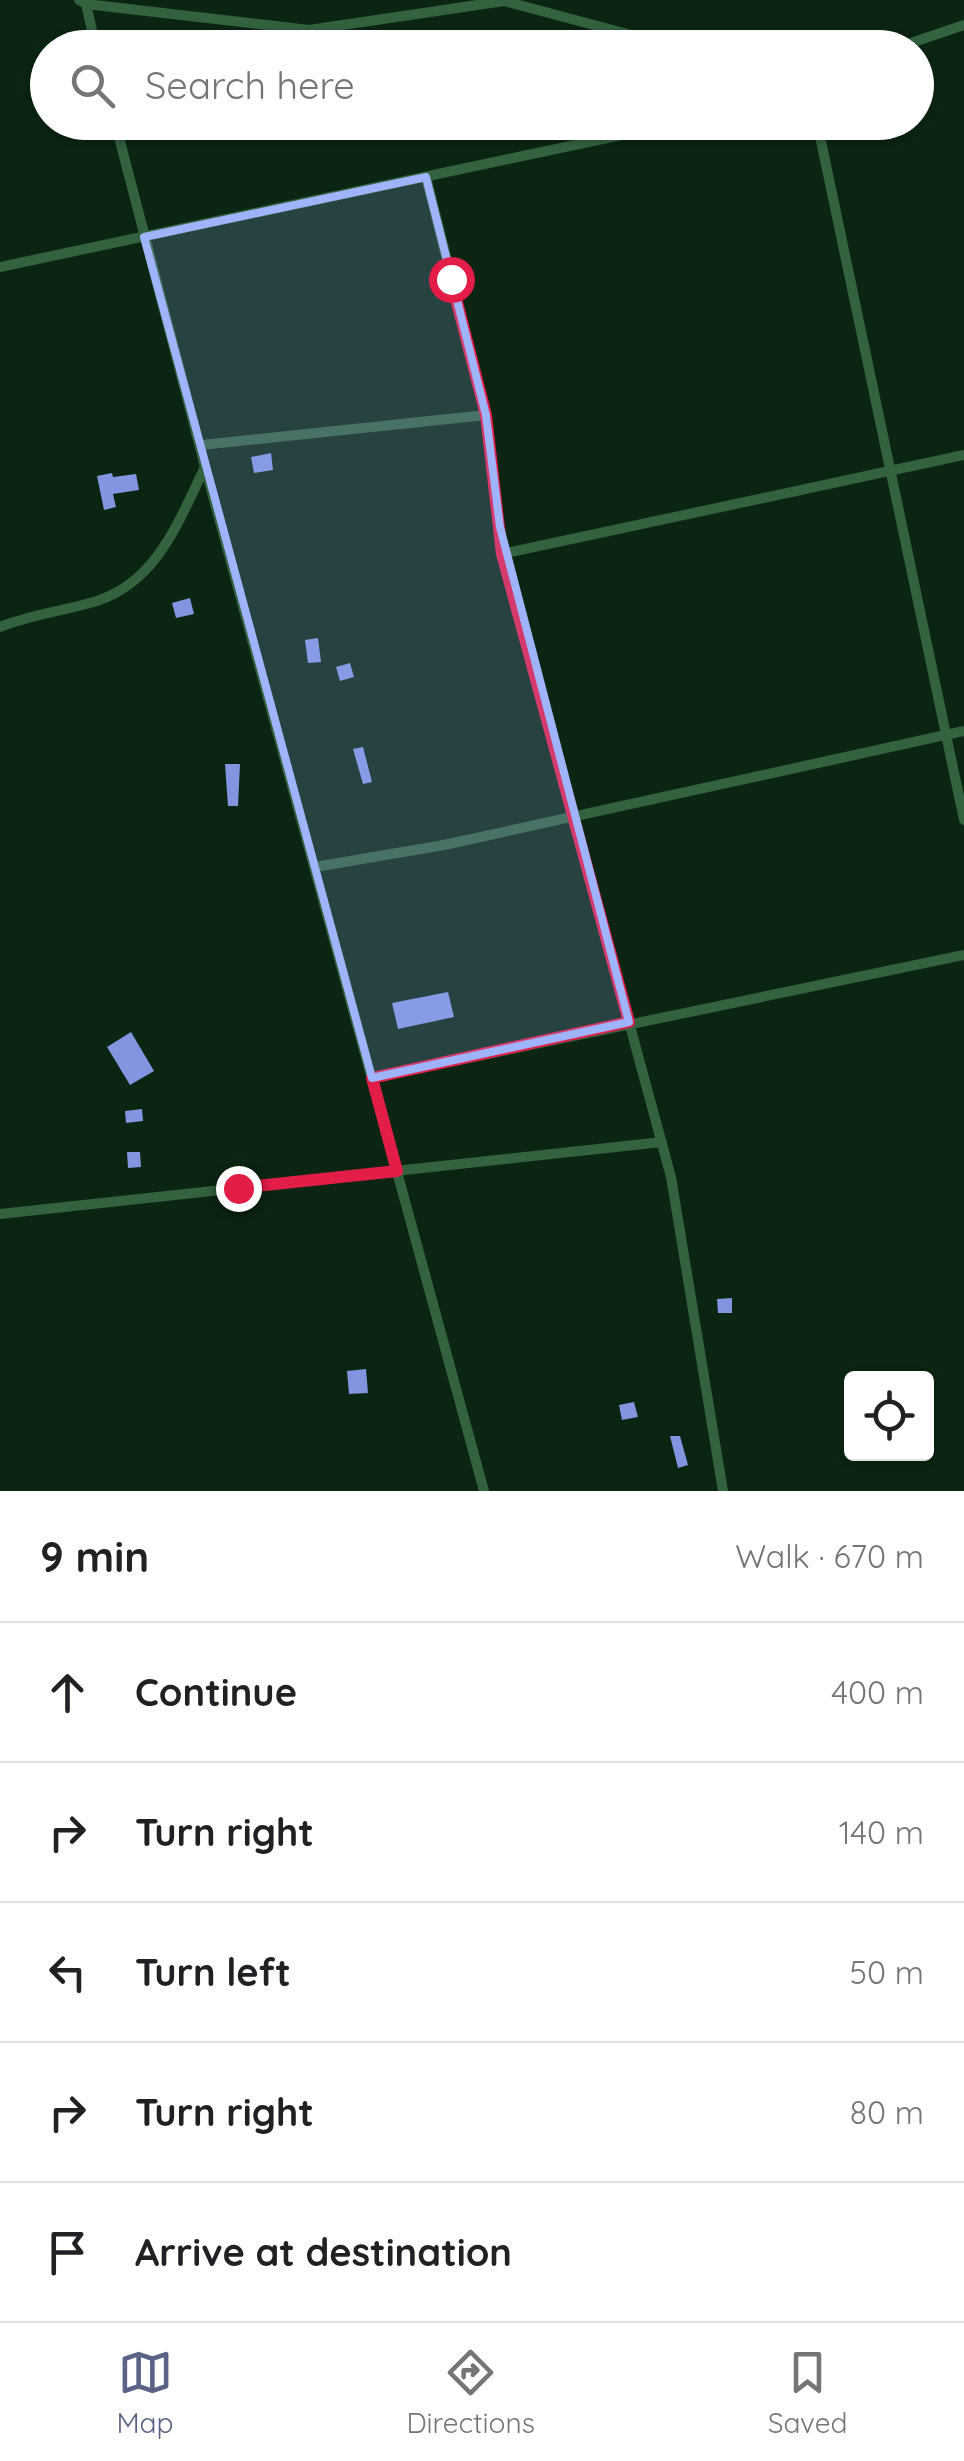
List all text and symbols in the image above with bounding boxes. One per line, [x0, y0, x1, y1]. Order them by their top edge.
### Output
search box [30, 30, 934, 140]
icon: search [65, 58, 120, 113]
text: Search here [145, 61, 355, 109]
route start [429, 257, 475, 303]
route end [216, 1166, 262, 1212]
map controls [844, 1371, 934, 1461]
button: locate [844, 1371, 934, 1461]
text: 9 min [40, 1530, 149, 1583]
text: Walk · 670 m [735, 1536, 924, 1576]
icon: ahead [40, 1665, 95, 1720]
text: Continue [135, 1668, 297, 1716]
text: 400 m [831, 1672, 924, 1712]
icon: right [40, 1805, 95, 1860]
text: Turn right [135, 1808, 314, 1856]
text: 140 m [839, 1812, 924, 1852]
icon: left [40, 1945, 95, 2000]
text: Turn left [135, 1948, 291, 1996]
text: 50 m [850, 1952, 924, 1992]
icon: right [40, 2085, 95, 2140]
text: Turn right [135, 2088, 314, 2136]
text: 80 m [850, 2092, 924, 2132]
icon: arrive [40, 2225, 95, 2280]
text: Arrive at destination [135, 2228, 512, 2276]
tab: Map [116, 2345, 174, 2440]
tab: Directions [406, 2345, 535, 2440]
tab: Saved [768, 2345, 848, 2440]

